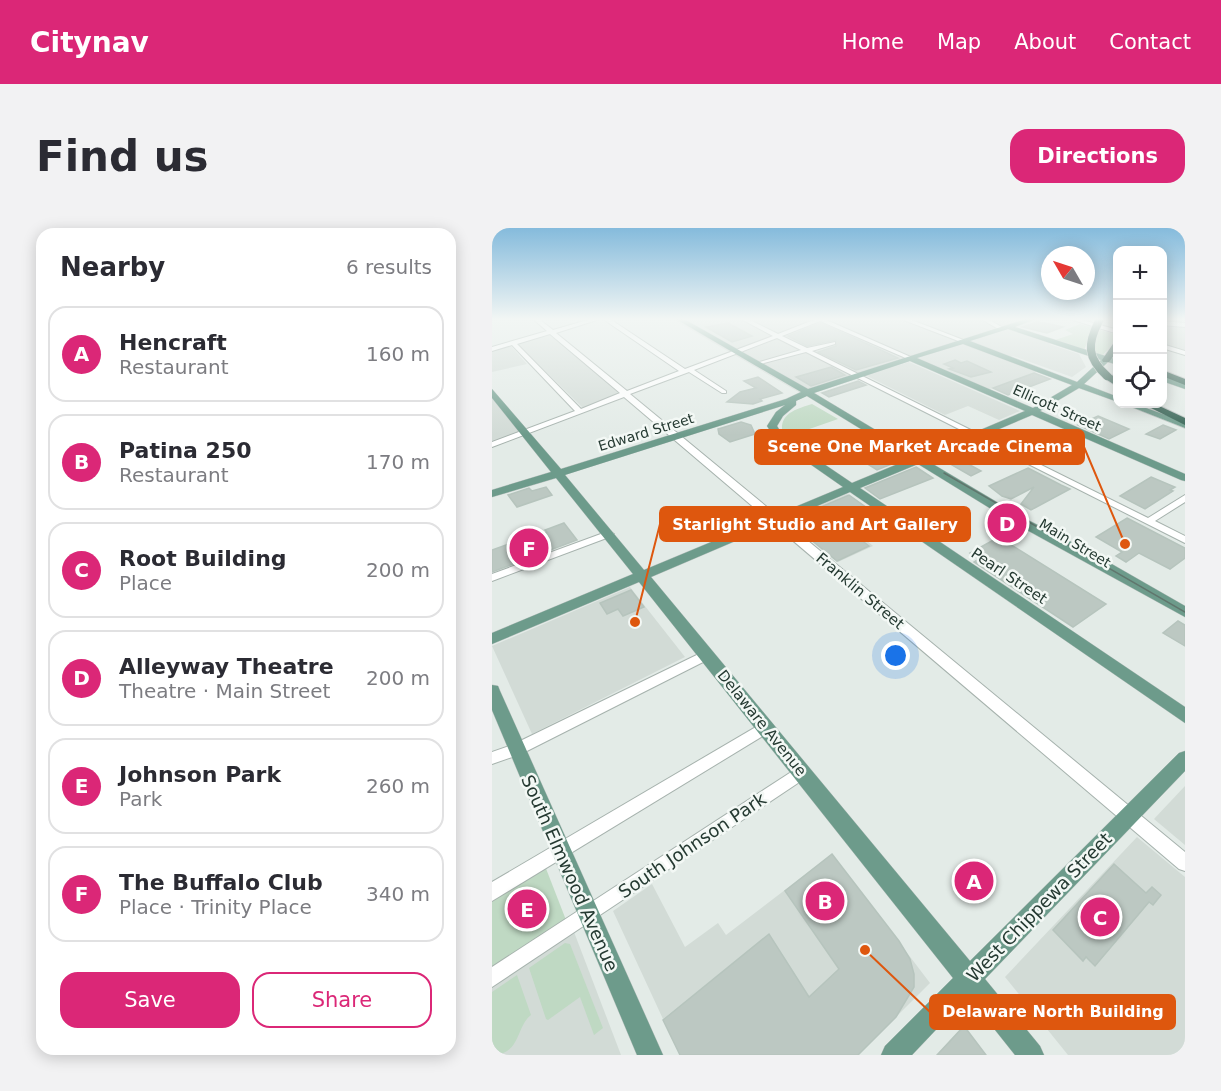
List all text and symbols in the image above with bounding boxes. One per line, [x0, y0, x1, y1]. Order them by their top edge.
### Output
text: Citynav [30, 26, 149, 59]
text: Home [842, 30, 904, 54]
text: Map [937, 30, 981, 54]
text: About [1014, 30, 1076, 54]
text: Contact [1109, 30, 1191, 54]
button: Directions [1010, 129, 1185, 183]
text: Find us [36, 132, 209, 181]
north arrow [1041, 246, 1095, 300]
map controls [1113, 246, 1167, 408]
button: + [1113, 246, 1167, 300]
text: Nearby [60, 252, 165, 282]
text: 6 results [346, 255, 432, 279]
button: − [1113, 300, 1167, 354]
text: Hencraft [119, 330, 227, 355]
text: A [74, 342, 89, 366]
text: 160 m [366, 342, 430, 366]
button: locate [1113, 354, 1167, 408]
text: Restaurant [119, 355, 229, 379]
street label: Ellicott Street [1010, 381, 1104, 435]
street label: Edward Street [596, 410, 696, 454]
callout: Scene One Market Arcade Cinema [755, 430, 1084, 464]
text: Scene One Market Arcade Cinema [767, 437, 1073, 456]
text: Patina 250 [119, 438, 252, 463]
text: B [74, 450, 89, 474]
text: 170 m [366, 450, 430, 474]
text: Restaurant [119, 463, 229, 487]
pin: D [988, 500, 1026, 546]
callout: Starlight Studio and Art Gallery [660, 507, 970, 541]
text: Starlight Studio and Art Gallery [672, 515, 958, 534]
street label: Main Street [1036, 515, 1114, 571]
pin: F [510, 526, 549, 570]
street label: Pearl Street [968, 544, 1050, 608]
text: Root Building [119, 546, 287, 571]
street label: Franklin Street [812, 549, 908, 633]
text: C [74, 558, 89, 582]
text: 200 m [366, 558, 430, 582]
text: Place [119, 571, 172, 595]
your location [881, 641, 910, 670]
text: Alleyway Theatre [119, 654, 334, 679]
text: D [73, 666, 90, 690]
text: 200 m [366, 666, 430, 690]
street label: Delaware Avenue [714, 666, 810, 780]
text: Theatre · Main Street [119, 679, 330, 703]
text: Johnson Park [119, 762, 281, 787]
street label: South Elmwood Avenue [517, 771, 623, 975]
text: E [75, 774, 88, 798]
text: 260 m [366, 774, 430, 798]
text: Park [119, 787, 162, 811]
street label: South Johnson Park [614, 787, 770, 902]
street label: West Chippewa Street [962, 828, 1116, 986]
pin: A [954, 858, 994, 904]
text: The Buffalo Club [119, 870, 323, 895]
pin: B [806, 878, 844, 924]
text: F [75, 882, 88, 906]
text: 340 m [366, 882, 430, 906]
pin: E [507, 886, 546, 932]
pin: C [1080, 894, 1120, 940]
text: Place · Trinity Place [119, 895, 312, 919]
button: Save [60, 972, 240, 1028]
button: Share [252, 972, 432, 1028]
callout: Delaware North Building [930, 995, 1175, 1029]
text: Delaware North Building [942, 1002, 1164, 1021]

